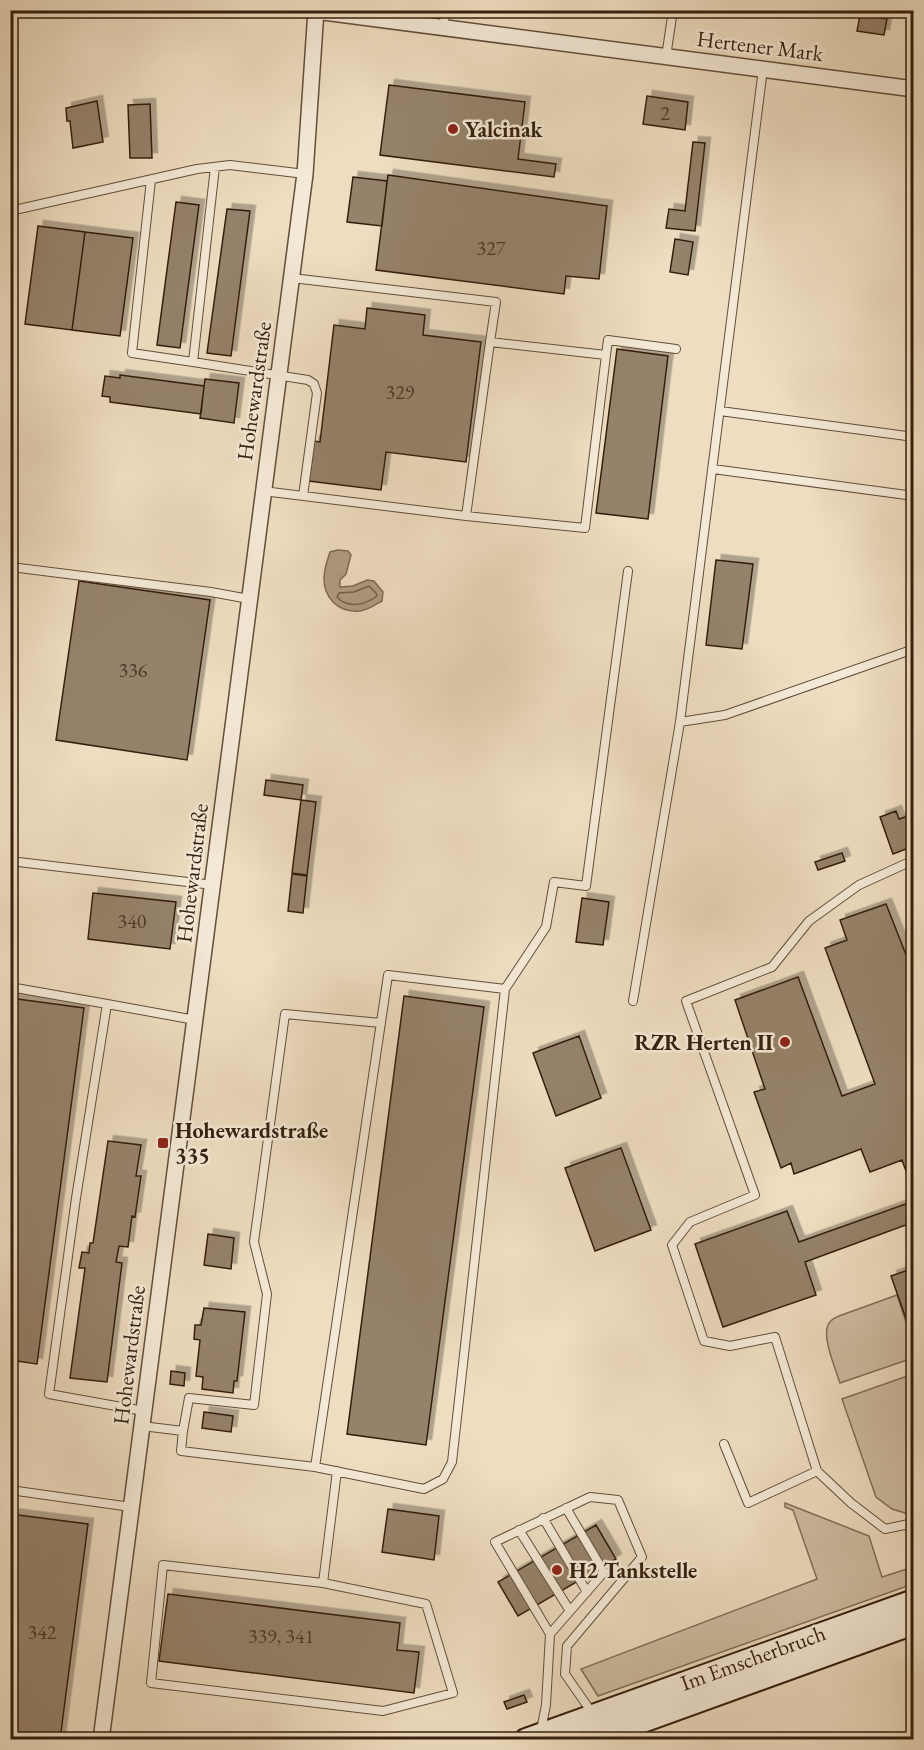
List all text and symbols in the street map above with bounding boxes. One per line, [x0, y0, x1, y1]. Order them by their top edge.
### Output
street label: Hertener Mark [695, 24, 825, 68]
house number: 2 [660, 100, 670, 126]
place label: Yalcinak [465, 115, 544, 144]
marker: Yalcinak [446, 122, 460, 136]
house number: 327 [477, 235, 506, 261]
street label: Hohewardstraße [230, 319, 278, 462]
house number: 329 [386, 379, 415, 405]
house number: 336 [119, 657, 148, 683]
street label: Hohewardstraße [169, 801, 215, 944]
house number: 340 [118, 908, 147, 934]
place label: RZR Herten II [634, 1028, 773, 1057]
marker: RZR Herten II [778, 1035, 792, 1049]
place label: Hohewardstraße 335 [175, 1116, 328, 1170]
marker: Hohewardstraße 335 [156, 1136, 170, 1150]
street label: Hohewardstraße [106, 1283, 152, 1426]
place label: H2 Tankstelle [569, 1556, 697, 1585]
marker: H2 Tankstelle [550, 1563, 564, 1577]
street label: Im Emscherbruch [676, 1618, 830, 1698]
house number: 342 [28, 1619, 57, 1645]
house number: 339, 341 [248, 1623, 314, 1649]

